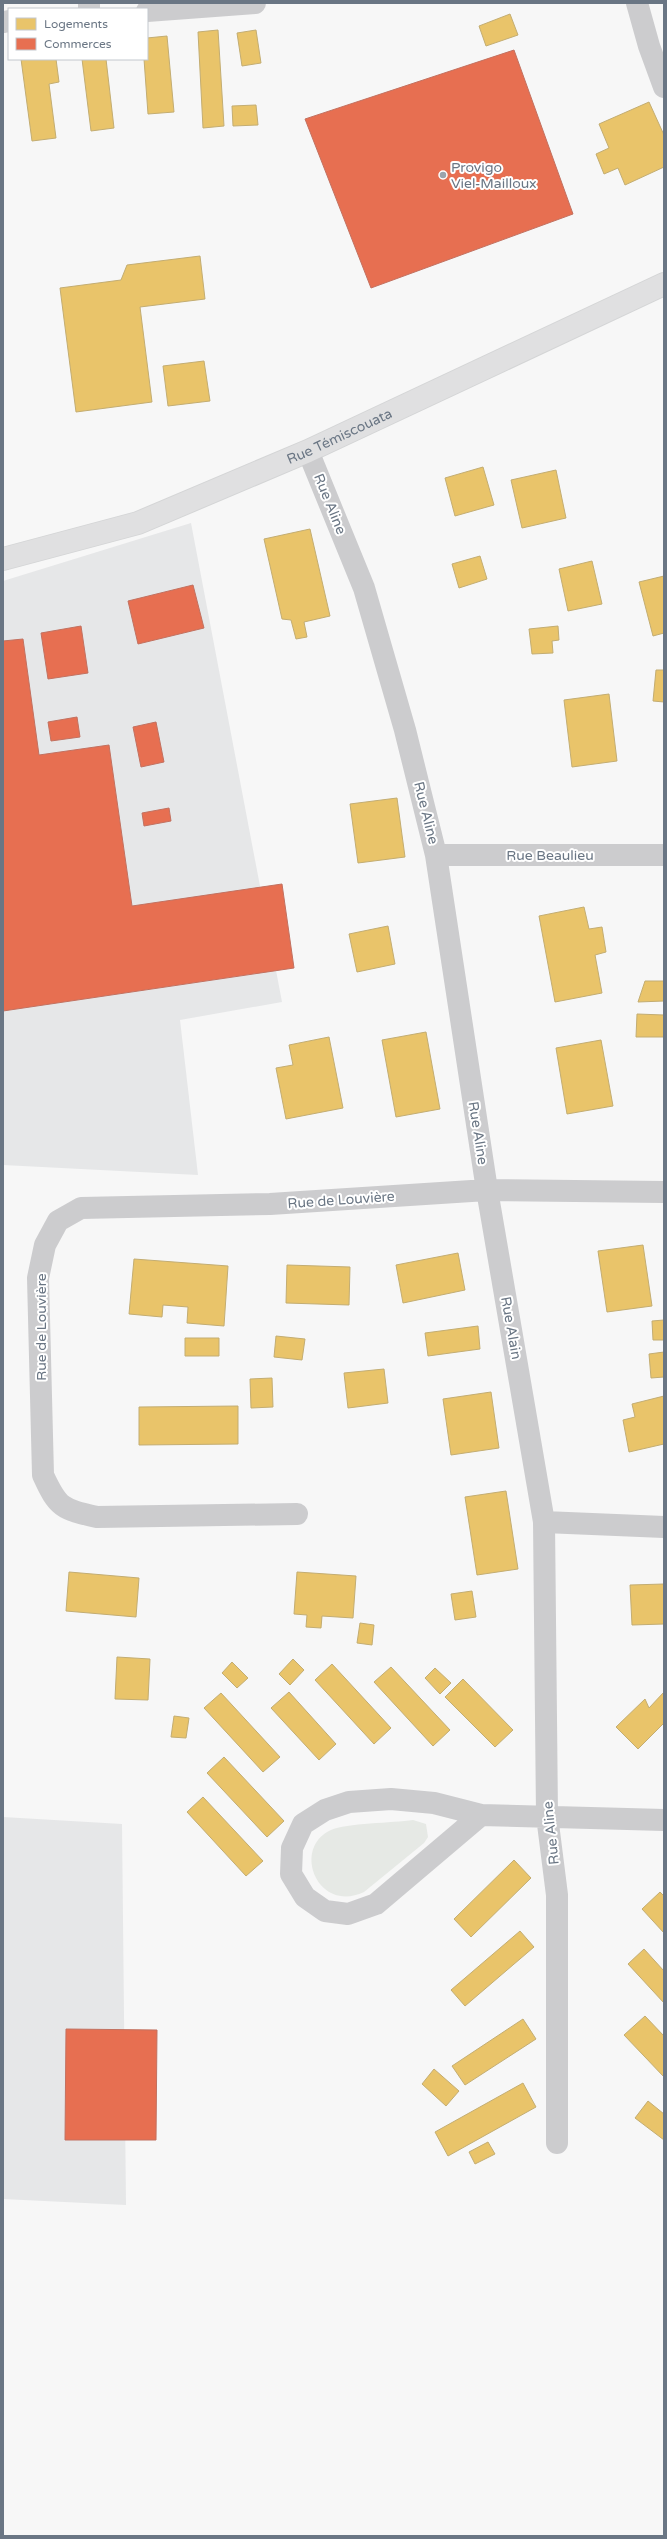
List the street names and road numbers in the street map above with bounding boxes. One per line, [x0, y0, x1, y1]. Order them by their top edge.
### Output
street label: Rue Témiscouata [284, 404, 395, 468]
street label: Rue Aline [310, 471, 350, 537]
street label: Rue Aline [410, 780, 442, 846]
street label: Rue Beaulieu [506, 847, 594, 864]
street label: Rue Aline [465, 1100, 491, 1166]
street label: Rue de Louvière [287, 1188, 395, 1212]
street label: Rue de Louvière [33, 1273, 50, 1381]
street label: Rue Alain [497, 1295, 525, 1361]
street label: Rue Aline [539, 1800, 563, 1866]

